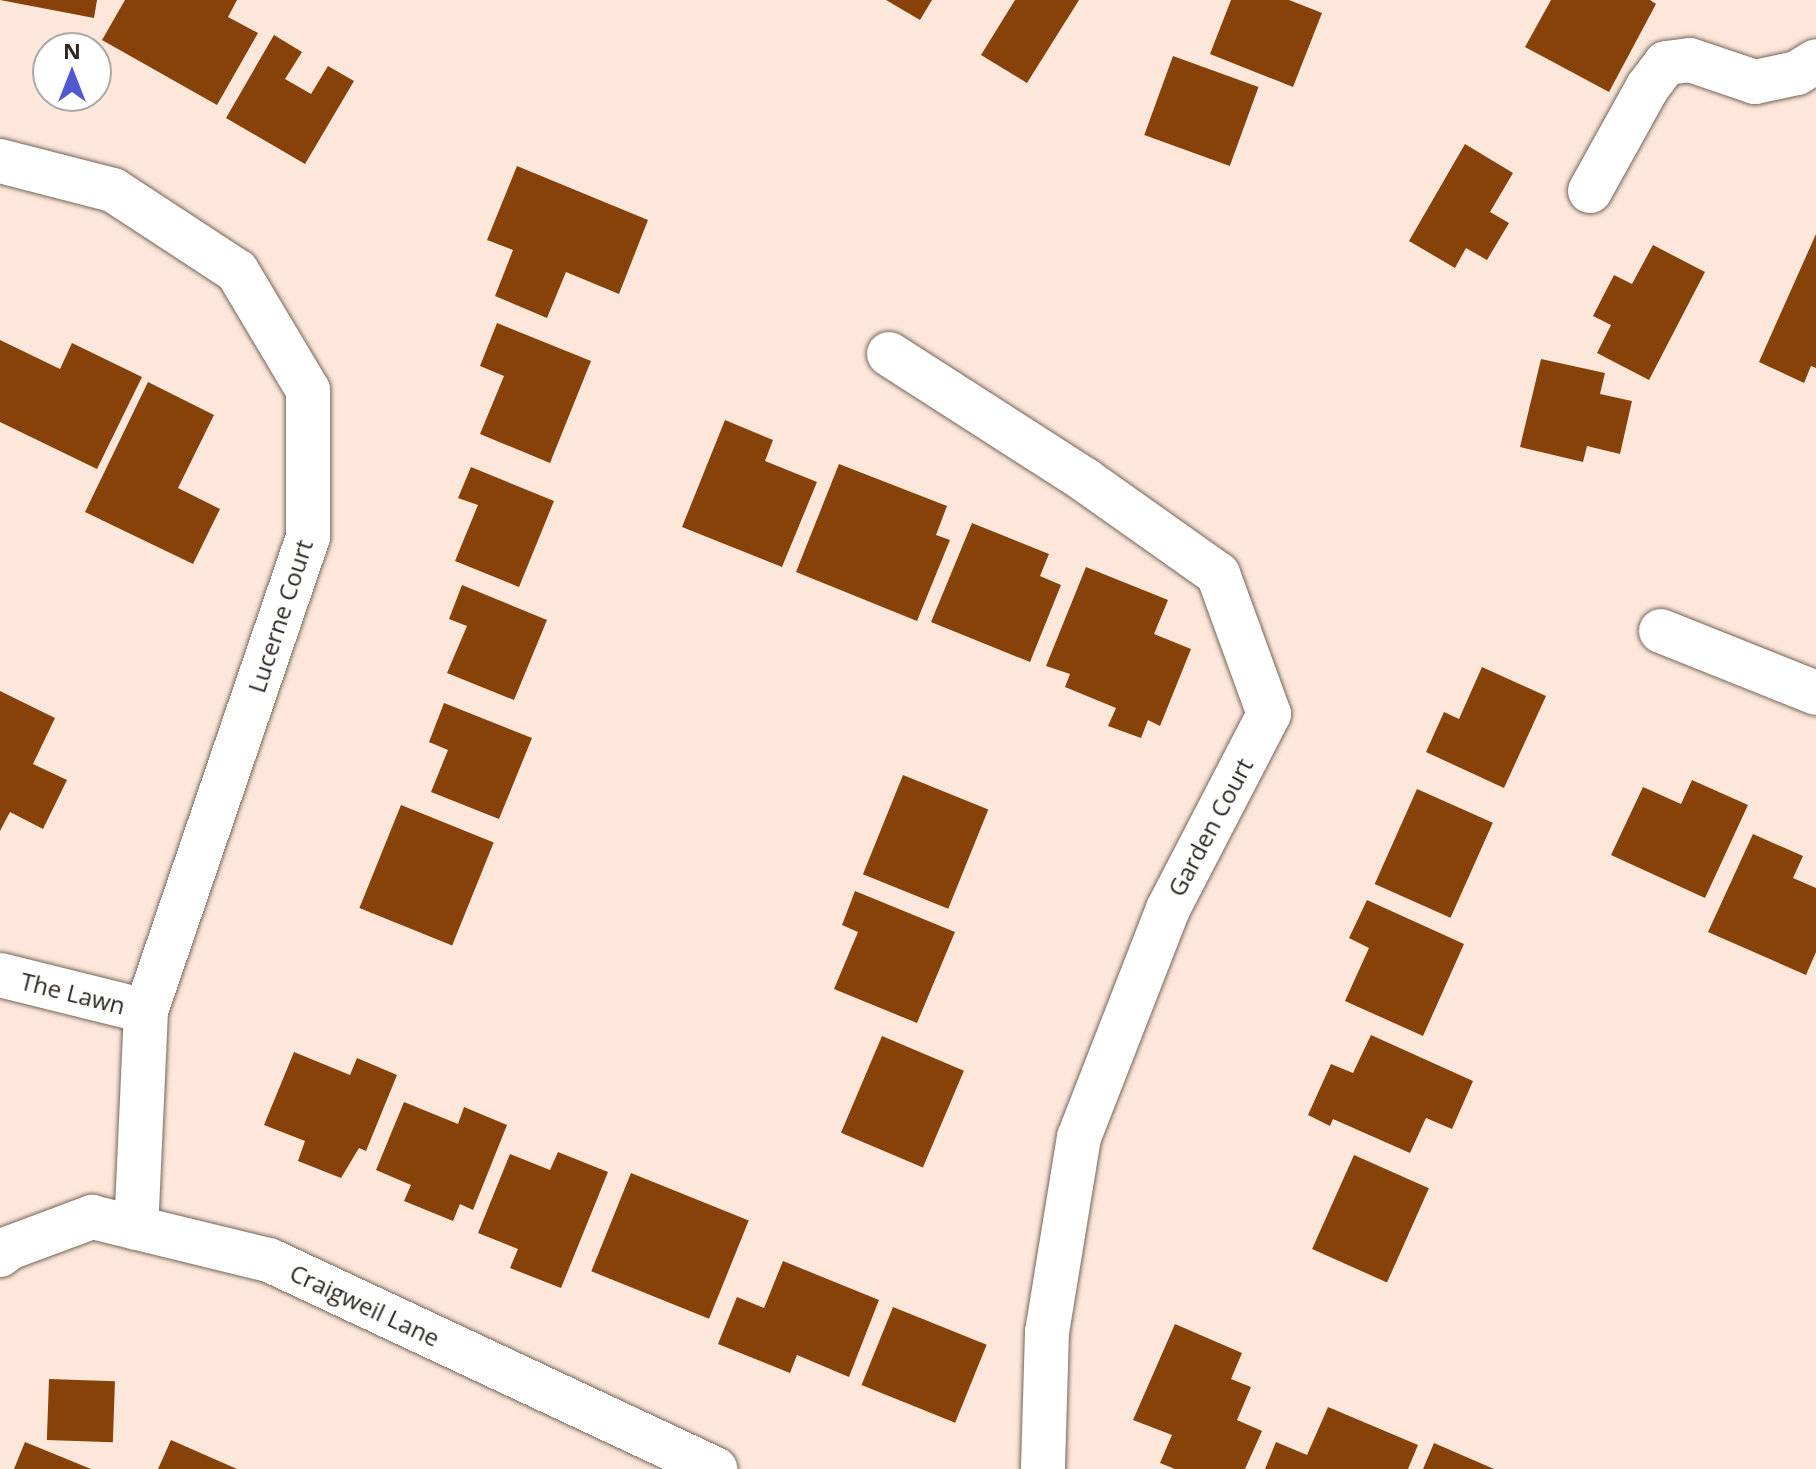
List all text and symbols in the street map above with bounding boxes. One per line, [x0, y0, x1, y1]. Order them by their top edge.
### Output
north arrow [32, 32, 112, 112]
text: N [63, 35, 81, 65]
street label: Lucerne Court [242, 536, 318, 696]
street label: Garden Court [1162, 753, 1258, 901]
street label: The Lawn [18, 966, 128, 1020]
street label: Craigweil Lane [286, 1258, 444, 1352]

